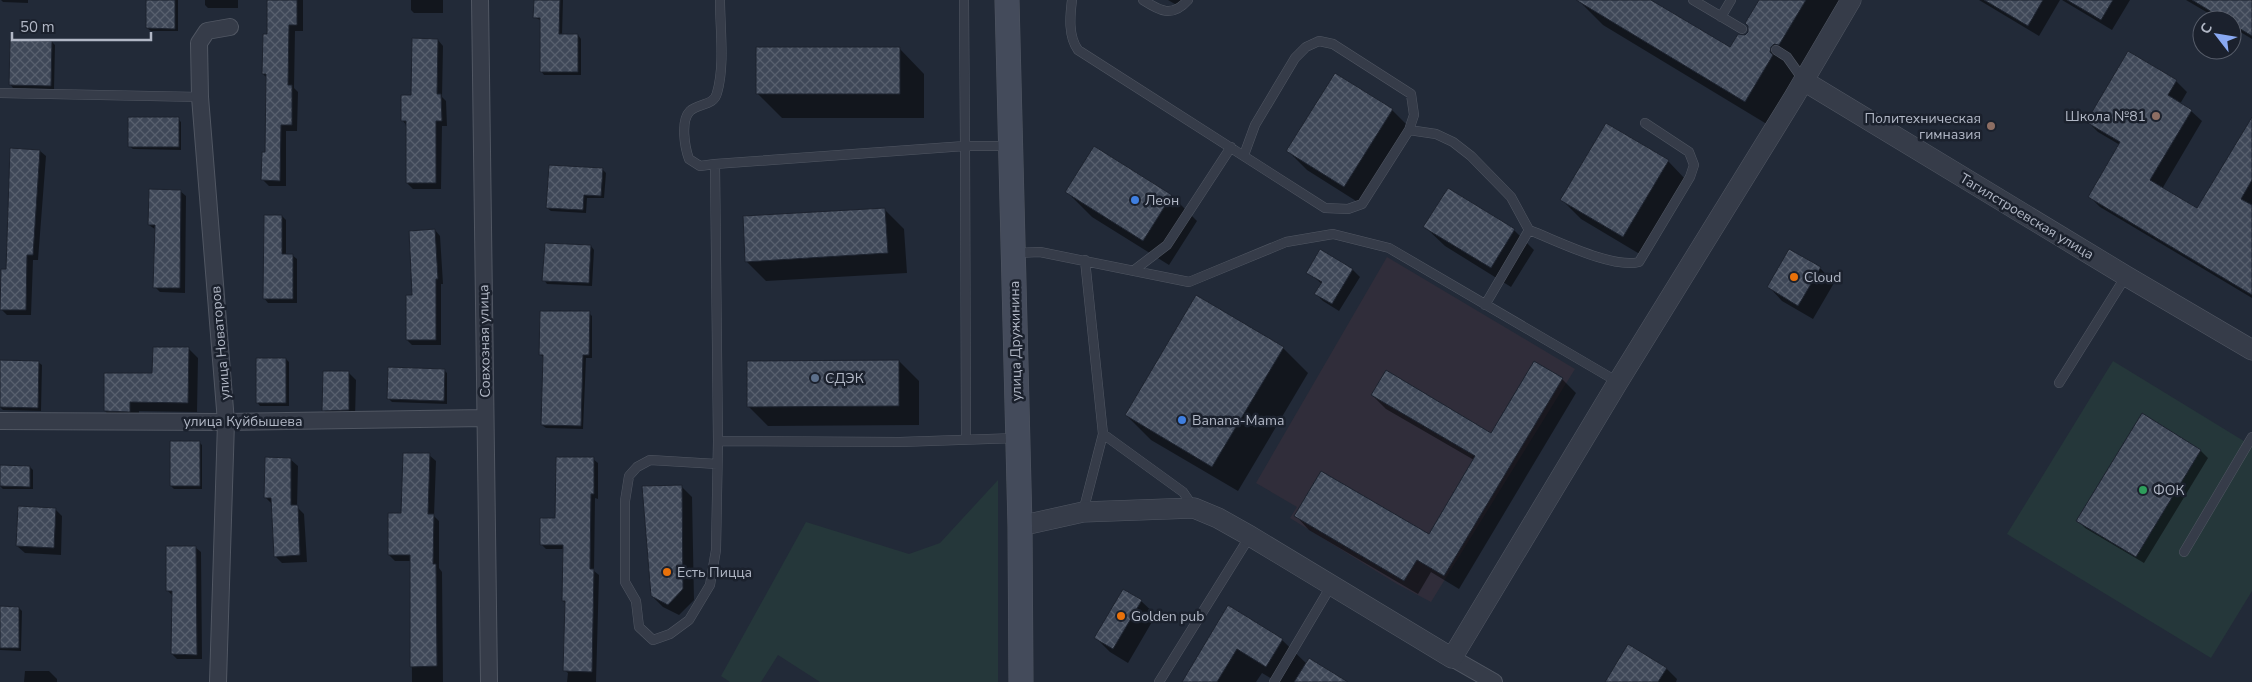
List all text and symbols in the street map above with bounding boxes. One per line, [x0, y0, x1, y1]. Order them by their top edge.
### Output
scale bar [12, 10, 151, 42]
north arrow [2192, 10, 2242, 60]
text: 50 m [20, 17, 55, 37]
text: С [2196, 19, 2217, 38]
place label: Школа №81 [2065, 107, 2146, 126]
place label: Политехническая гимназия [1865, 109, 1981, 144]
marker: Школа №81 [2150, 110, 2162, 122]
marker: Политехническая гимназия [1985, 120, 1997, 132]
street label: Тагилстроевская улица [1956, 169, 2097, 264]
place label: Леон [1145, 191, 1179, 210]
marker: Леон [1129, 194, 1141, 206]
place label: Cloud [1804, 268, 1841, 287]
marker: Cloud [1788, 271, 1800, 283]
street label: улица Дружинина [1005, 281, 1026, 401]
street label: Совхозная улица [474, 284, 495, 398]
street label: улица Новаторов [206, 285, 235, 401]
place label: СДЭК [825, 369, 864, 388]
marker: СДЭК [809, 372, 821, 384]
place label: Banana-Mama [1192, 411, 1284, 430]
street label: улица Куйбышева [184, 412, 302, 431]
marker: Banana-Mama [1176, 414, 1188, 426]
place label: ФОК [2153, 481, 2185, 500]
marker: ФОК [2137, 484, 2149, 496]
place label: Есть Пицца [677, 563, 752, 582]
marker: Есть Пицца [661, 566, 673, 578]
place label: Golden pub [1131, 607, 1204, 626]
marker: Golden pub [1115, 610, 1127, 622]

